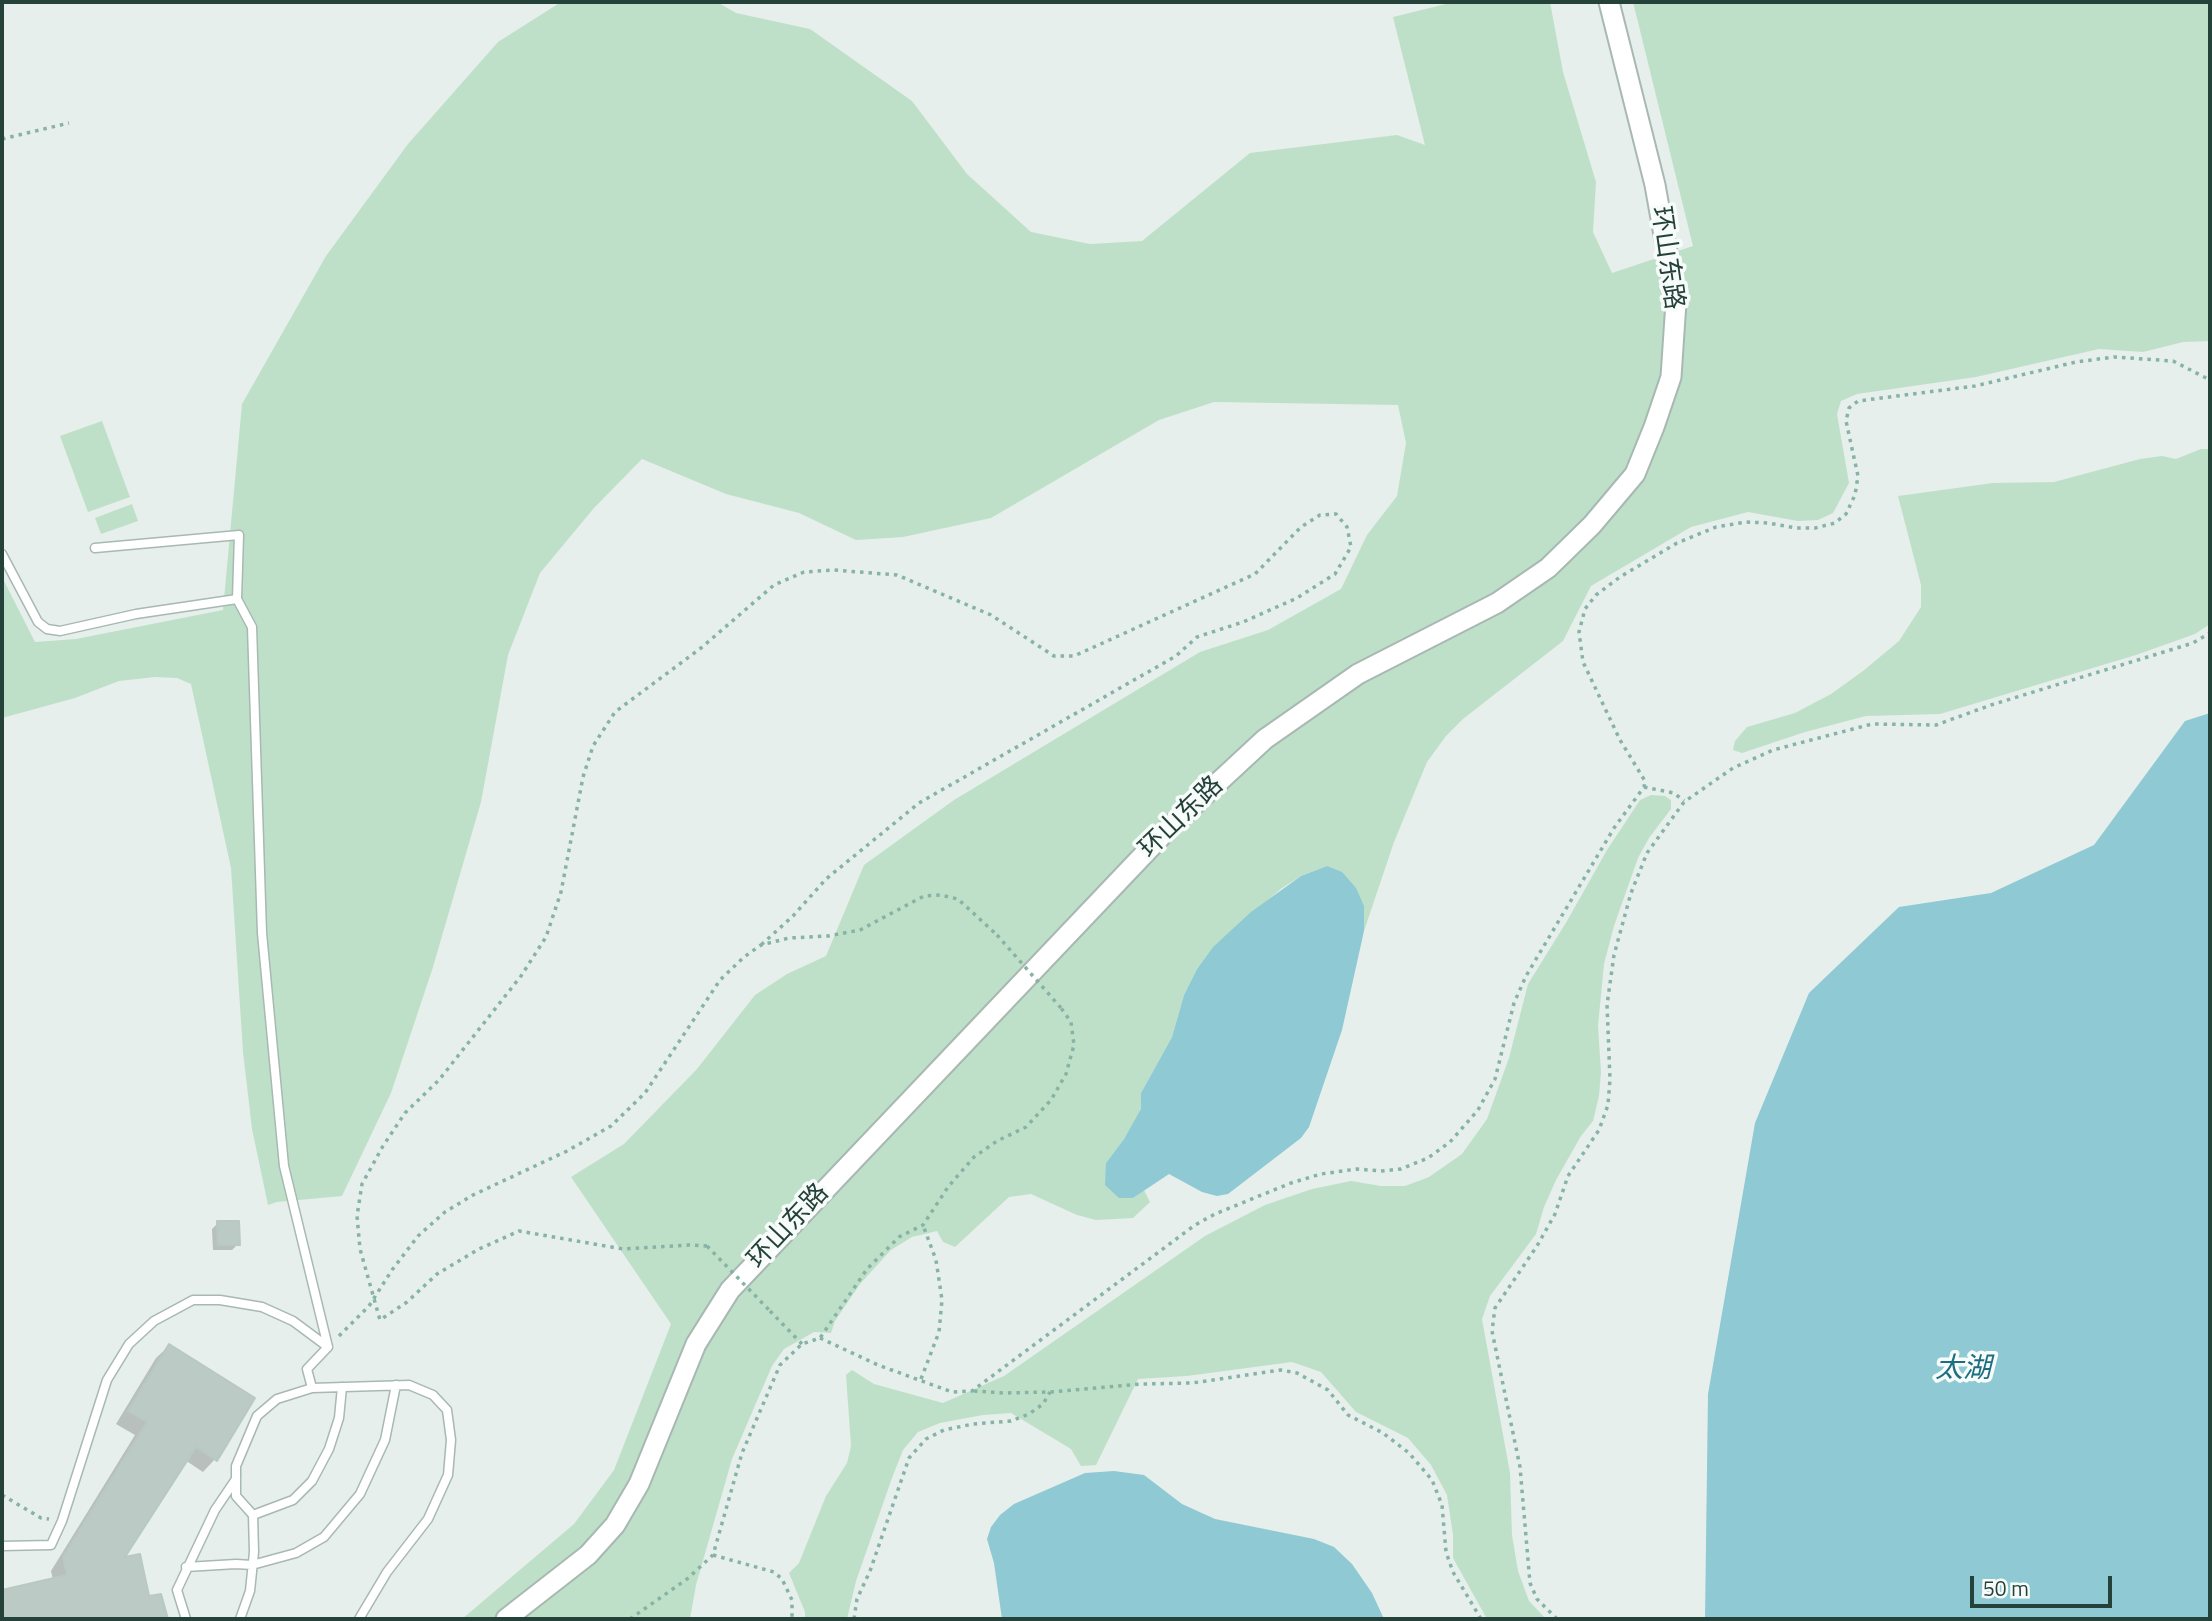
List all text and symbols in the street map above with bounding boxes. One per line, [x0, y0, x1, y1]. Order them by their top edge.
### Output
street label: 环山东路 [1643, 204, 1689, 312]
street label: 环山东路 [1134, 771, 1230, 865]
street label: 环山东路 [742, 1178, 836, 1276]
water label: 太湖 [1935, 1353, 1991, 1387]
scale bar [1974, 1562, 2116, 1606]
text: 50 m [1983, 1572, 2029, 1604]

